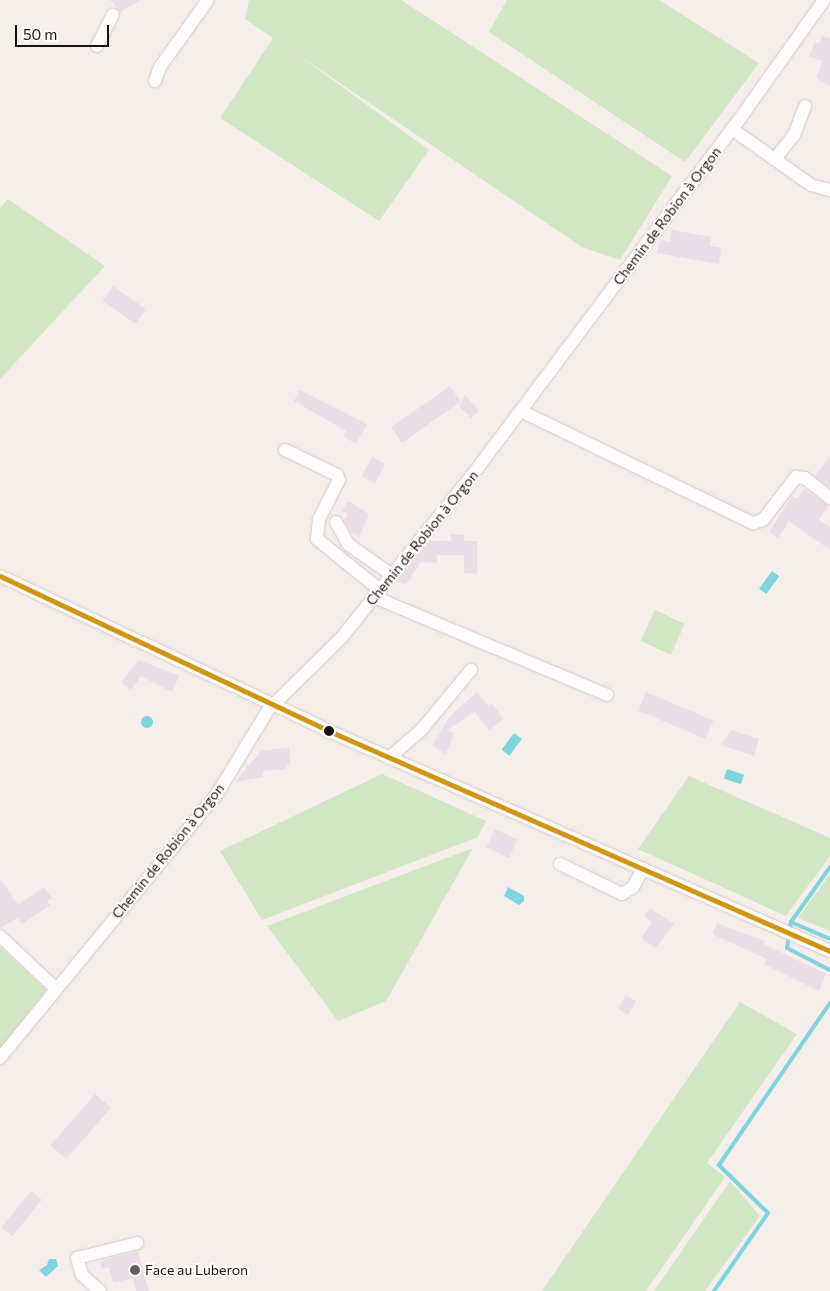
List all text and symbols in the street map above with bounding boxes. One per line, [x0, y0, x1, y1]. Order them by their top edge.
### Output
scale bar [18, 15, 111, 47]
text: 50 m [23, 25, 57, 43]
street label: Chemin de Robion à Orgon [610, 144, 724, 288]
street label: Chemin de Robion à Orgon [362, 467, 482, 609]
unlabelled marker [324, 726, 334, 736]
street label: Chemin de Robion à Orgon [108, 780, 228, 922]
place label: Face au Luberon [145, 1262, 248, 1278]
marker: Face au Luberon [129, 1264, 141, 1276]

